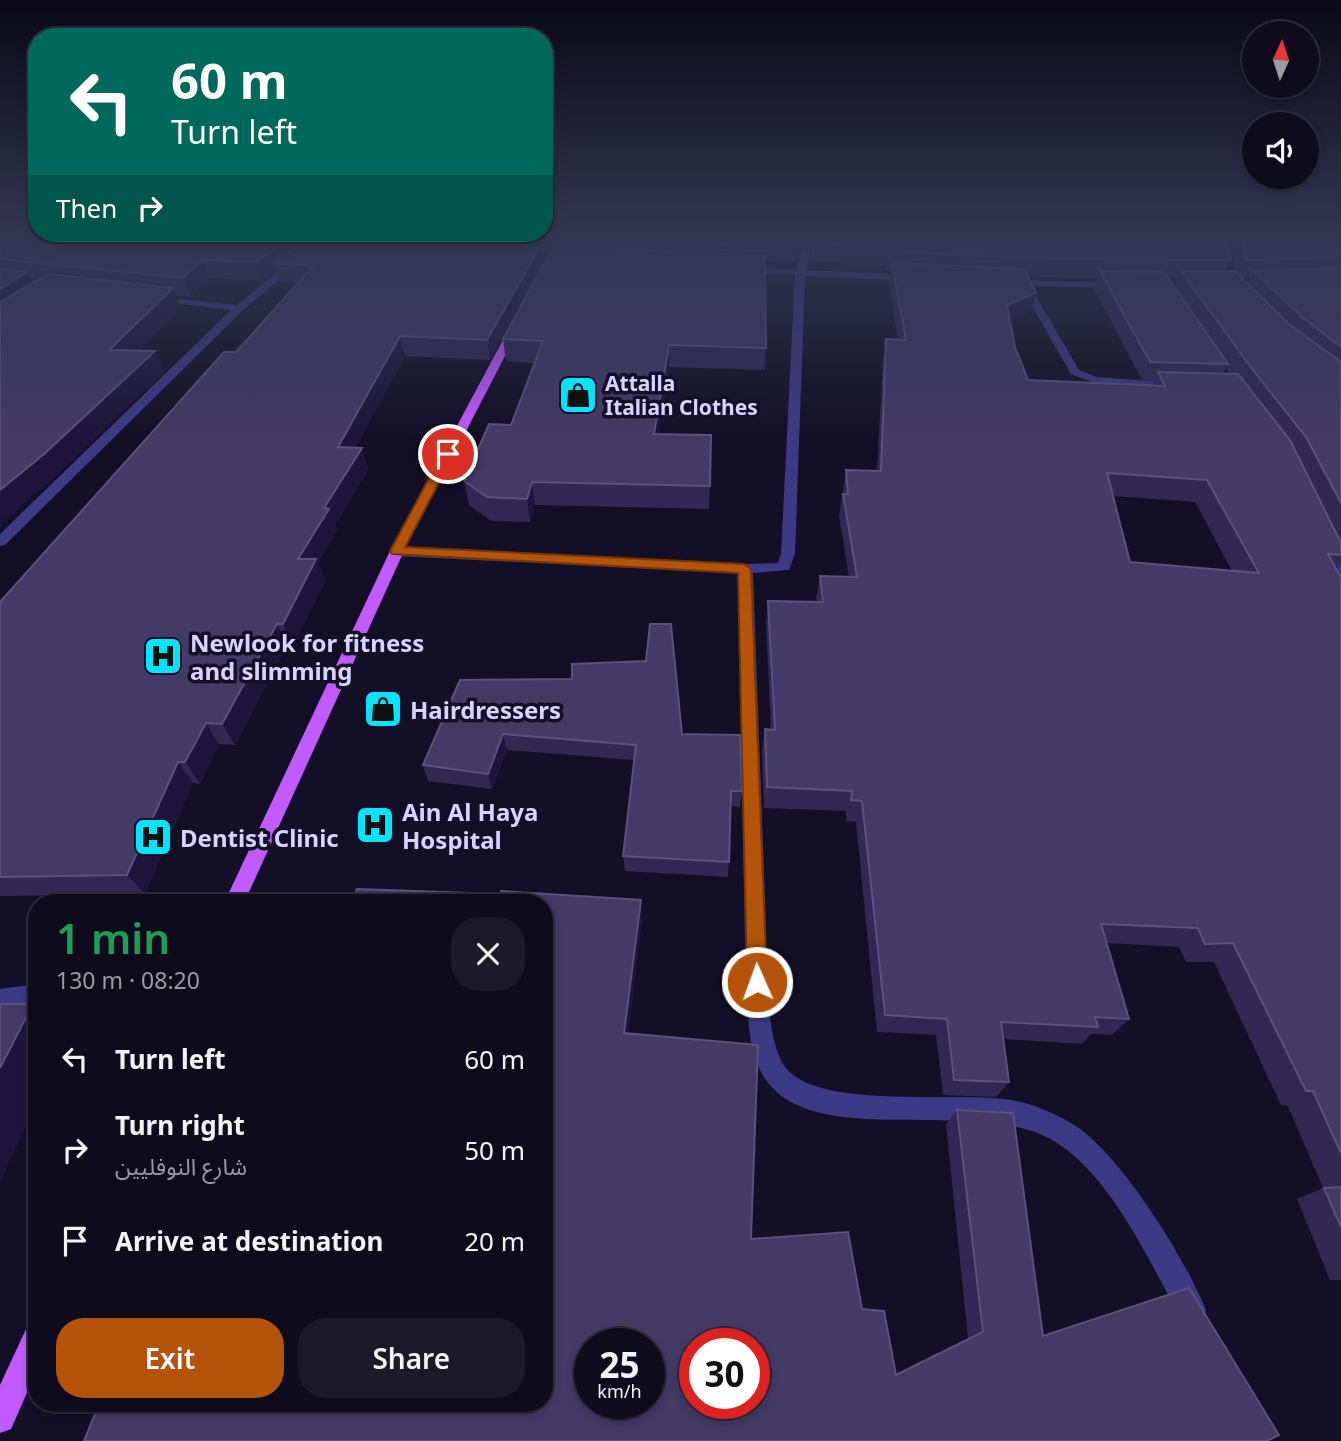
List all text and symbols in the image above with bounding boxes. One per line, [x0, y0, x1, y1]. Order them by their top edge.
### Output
north arrow [1242, 21, 1320, 98]
map controls [1242, 21, 1319, 189]
text: 60 m [171, 47, 288, 113]
icon: left [56, 56, 147, 147]
text: Turn left [171, 110, 297, 153]
button: sound [1242, 112, 1319, 189]
icon: right [131, 189, 169, 227]
text: Then [56, 190, 117, 226]
place label: Attalla Italian Clothes [605, 369, 758, 421]
shop icon: Attalla Italian Clothes [557, 374, 599, 416]
pin [418, 424, 478, 484]
icon: arrive [429, 435, 467, 473]
place label: Newlook for fitness and slimming [190, 626, 424, 687]
hospital icon: Newlook for fitness and slimming [142, 635, 184, 677]
shop icon: Hairdressers [362, 688, 404, 730]
place label: Hairdressers [410, 693, 561, 726]
place label: Ain Al Haya Hospital [402, 795, 538, 856]
hospital icon: Ain Al Haya Hospital [354, 804, 396, 846]
hospital icon: Dentist Clinic [132, 816, 174, 858]
place label: Dentist Clinic [180, 821, 339, 854]
text: 1 min [56, 909, 170, 966]
button: close [451, 917, 525, 991]
position arrow [720, 945, 794, 1019]
text: 130 m · 08:20 [56, 964, 200, 996]
icon: left [56, 1040, 94, 1078]
text: Turn left [115, 1041, 226, 1077]
text: 60 m [464, 1041, 525, 1077]
text: Turn right [115, 1107, 245, 1143]
icon: right [56, 1131, 94, 1169]
text: 50 m [464, 1132, 525, 1168]
text: شارع النوفليين [115, 1150, 247, 1182]
icon: arrive [56, 1222, 94, 1260]
text: Arrive at destination [115, 1223, 384, 1259]
text: 20 m [464, 1223, 525, 1259]
button: Exit [56, 1318, 284, 1398]
button: Share [298, 1318, 525, 1398]
speed limit sign: 30 [679, 1328, 770, 1419]
text: 25 [599, 1341, 640, 1388]
text: km/h [597, 1379, 642, 1403]

